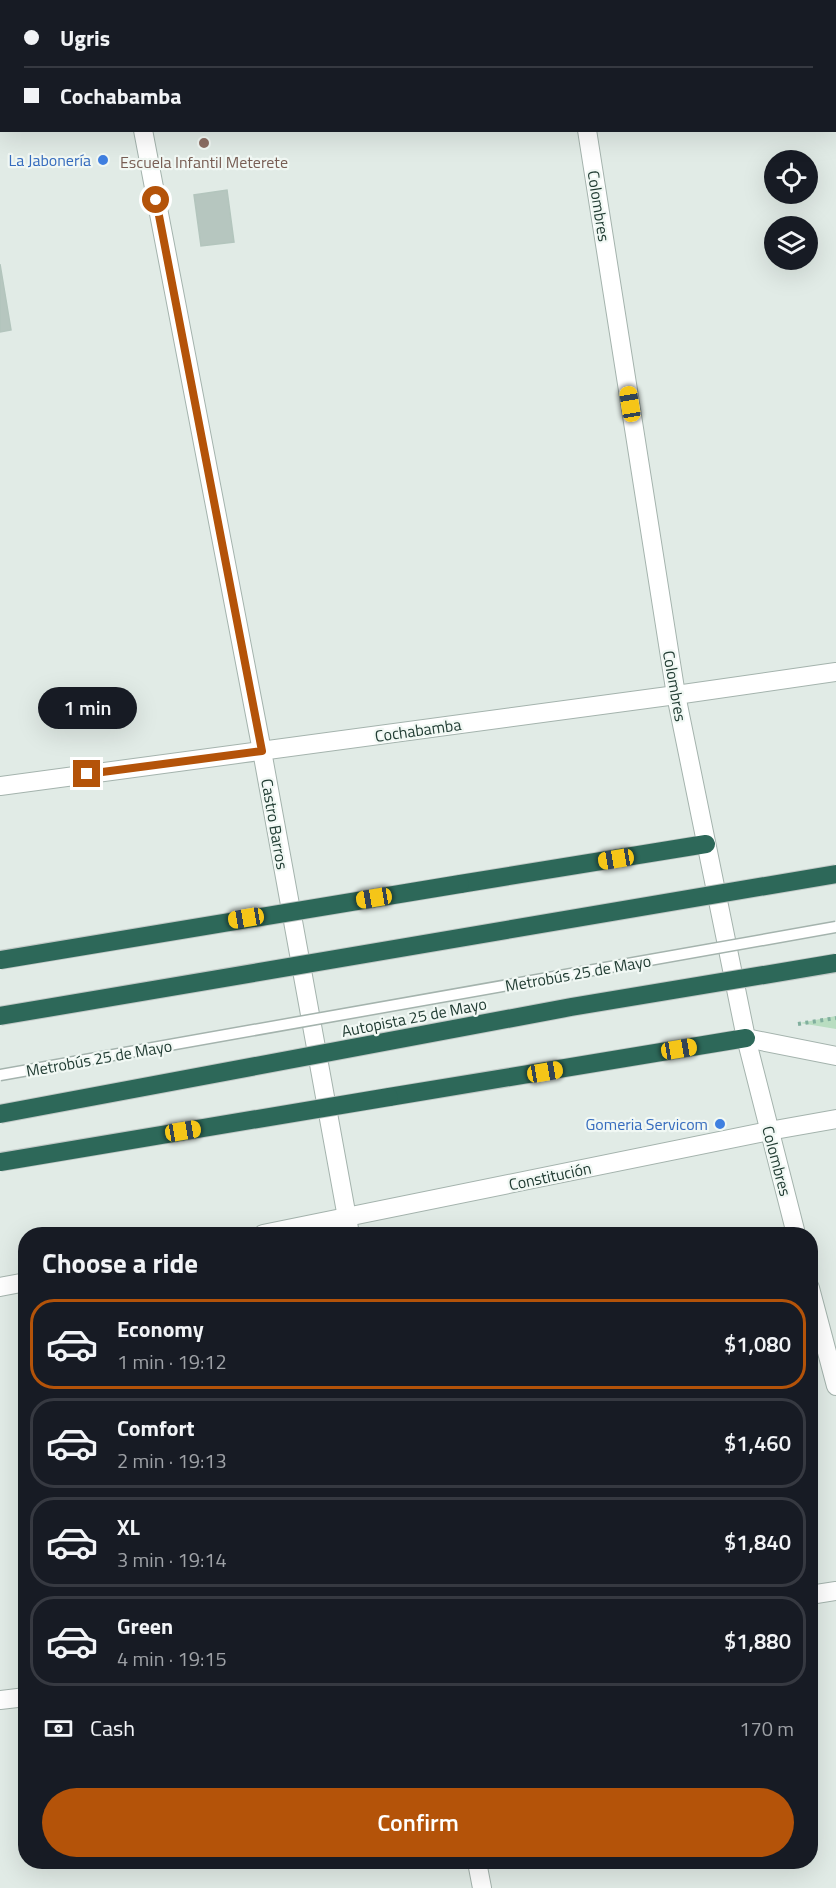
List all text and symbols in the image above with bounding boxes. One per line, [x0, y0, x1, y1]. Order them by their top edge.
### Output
text: Ugris [60, 21, 110, 55]
text: Cochabamba [60, 79, 182, 113]
marker: Escuela Infantil Meterete [197, 136, 211, 150]
place label: La Jabonería [9, 148, 91, 172]
place label: Escuela Infantil Meterete [120, 150, 288, 174]
map controls [764, 150, 818, 270]
button: locate [764, 150, 818, 204]
marker: La Jabonería [96, 153, 110, 167]
street label: Colombres [582, 169, 616, 243]
route start [142, 186, 169, 213]
button: layers [764, 216, 818, 270]
car [618, 385, 642, 423]
street label: Colombres [657, 649, 693, 723]
callout: 1 min [38, 687, 136, 729]
text: 1 min [63, 692, 112, 723]
street label: Cochabamba [373, 712, 463, 748]
route end [73, 760, 100, 787]
street label: Castro Barros [255, 777, 295, 871]
car [597, 847, 635, 871]
car [355, 886, 393, 910]
car [227, 906, 265, 930]
street label: Metrobús 25 de Mayo [503, 948, 653, 998]
street label: Autopista 25 de Mayo [339, 991, 489, 1043]
street label: Metrobús 25 de Mayo [24, 1033, 174, 1083]
car [660, 1037, 698, 1061]
car [526, 1060, 564, 1084]
place label: Gomeria Servicom [585, 1112, 708, 1136]
marker: Gomeria Servicom [713, 1117, 727, 1131]
car [164, 1119, 202, 1143]
street label: Colombres [756, 1123, 798, 1199]
street label: Constitución [507, 1156, 593, 1196]
text: Choose a ride [42, 1242, 198, 1283]
text: Economy [117, 1312, 204, 1346]
icon: car [45, 1317, 99, 1371]
text: $1,080 [724, 1327, 791, 1361]
text: 1 min · 19:12 [117, 1346, 227, 1377]
text: Comfort [117, 1411, 195, 1445]
icon: car [45, 1416, 99, 1470]
text: $1,460 [724, 1426, 791, 1460]
text: 2 min · 19:13 [117, 1445, 227, 1476]
text: XL [117, 1510, 140, 1544]
icon: car [45, 1515, 99, 1569]
text: $1,840 [724, 1525, 791, 1559]
text: 3 min · 19:14 [117, 1544, 227, 1575]
text: Green [117, 1609, 173, 1643]
icon: car [45, 1614, 99, 1668]
text: $1,880 [724, 1624, 791, 1658]
text: 4 min · 19:15 [117, 1643, 227, 1674]
text: Cash [90, 1711, 135, 1745]
icon: cash [42, 1712, 75, 1745]
text: 170 m [739, 1713, 794, 1744]
button: Confirm [42, 1788, 794, 1857]

